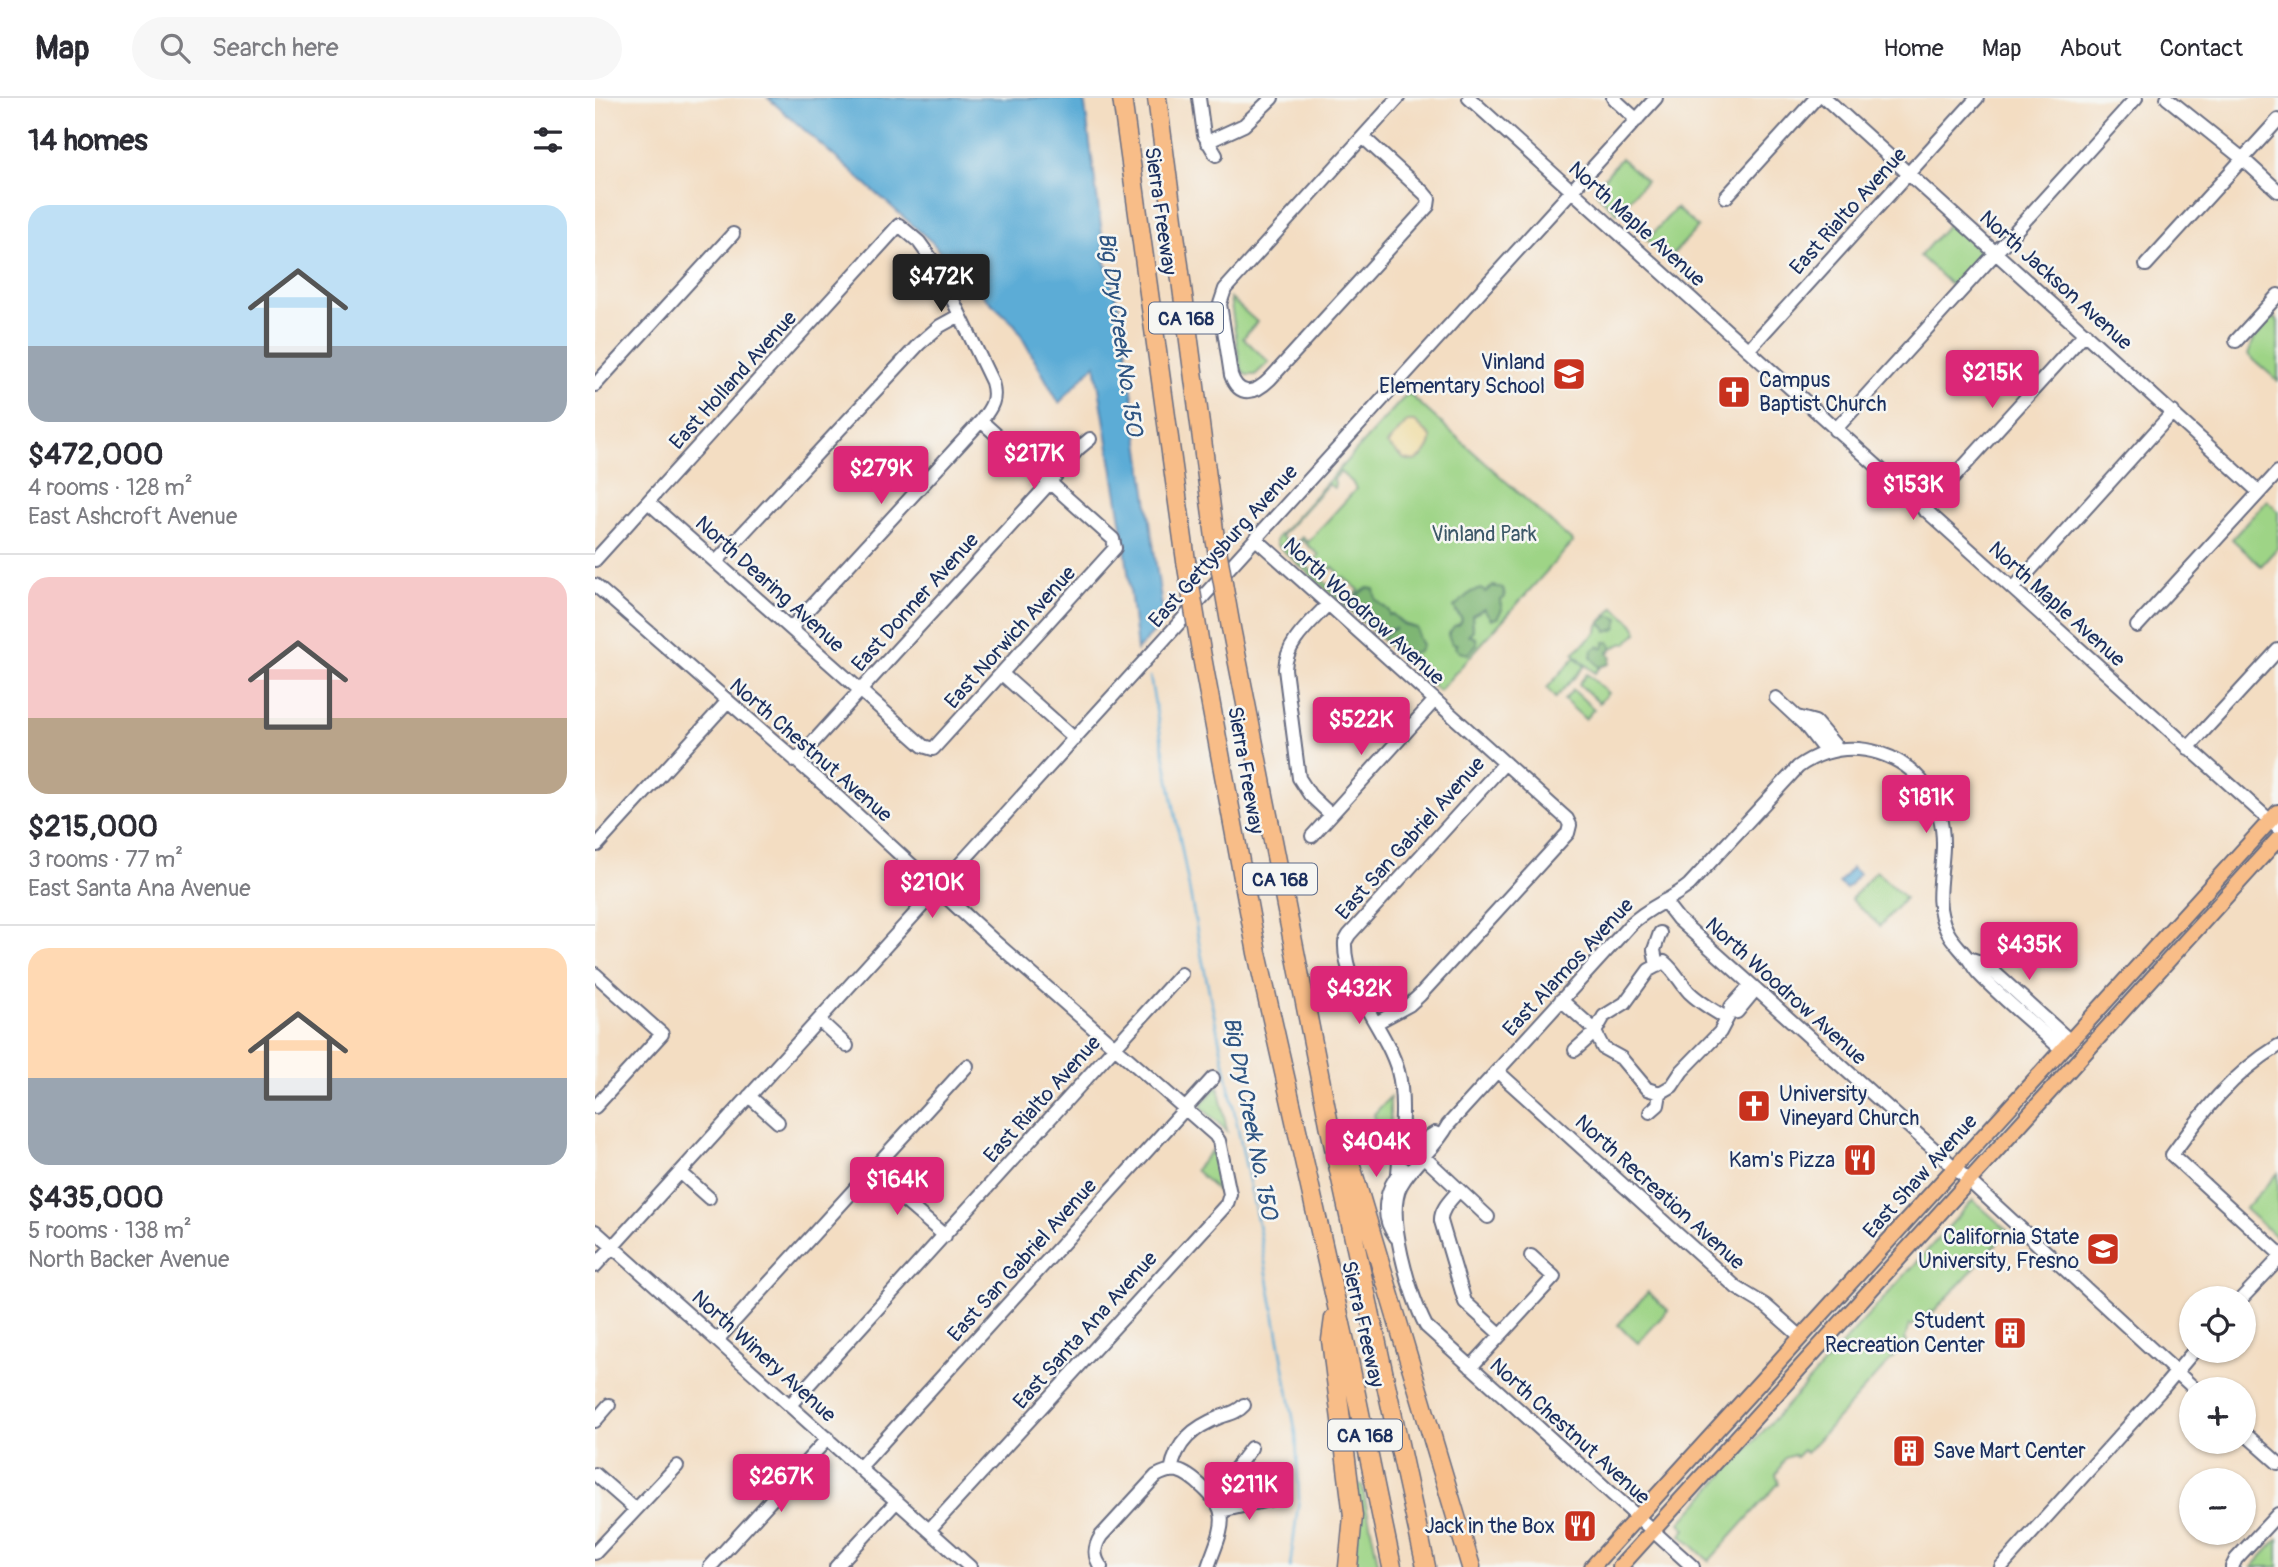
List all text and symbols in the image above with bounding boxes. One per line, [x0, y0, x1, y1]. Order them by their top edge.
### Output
search box [132, 17, 622, 80]
text: Map [35, 28, 90, 69]
icon: search [156, 29, 194, 67]
text: Search here [212, 32, 339, 64]
text: Home [1883, 34, 1944, 63]
text: Map [1982, 34, 2022, 63]
text: About [2060, 34, 2122, 63]
text: Contact [2160, 34, 2243, 63]
icon: filters [529, 121, 567, 159]
text: 14 homes [28, 122, 148, 159]
street label: East Rialto Avenue [1784, 141, 1913, 281]
street label: Sierra Freeway [1138, 145, 1183, 277]
street label: North Maple Avenue [1563, 156, 1711, 293]
street label: North Jackson Avenue [1974, 205, 2138, 357]
water label: Big Dry Creek No. 150 [1092, 230, 1149, 439]
icon: home [235, 250, 361, 376]
pin: $472K [892, 254, 990, 314]
text: $472K [909, 262, 973, 291]
road number: CA 168 [1149, 302, 1223, 333]
street label: East Holland Avenue [664, 305, 803, 456]
place label: Vinland Elementary School [1379, 349, 1545, 400]
pin: $215K [1943, 350, 2041, 410]
school or university icon: Vinland Elementary School [1550, 355, 1588, 393]
text: $215K [1962, 358, 2022, 387]
place label: Campus Baptist Church [1759, 367, 1887, 418]
church icon: Campus Baptist Church [1715, 373, 1753, 411]
pin: $217K [985, 432, 1083, 491]
text: $472,000 [28, 436, 163, 473]
text: $217K [1004, 439, 1064, 468]
pin: $279K [832, 446, 930, 506]
text: $279K [849, 454, 913, 483]
street label: East Gettysburg Avenue [1143, 459, 1304, 634]
pin: $153K [1864, 462, 1962, 522]
text: $153K [1883, 470, 1943, 499]
text: 4 rooms · 128 m² [28, 473, 193, 502]
text: East Ashcroft Avenue [28, 502, 237, 531]
street label: North Dearing Avenue [689, 510, 850, 659]
park label: Vinland Park [1431, 521, 1537, 548]
street label: East Donner Avenue [846, 527, 985, 678]
street label: North Woodrow Avenue [1277, 532, 1450, 691]
street label: North Maple Avenue [1983, 536, 2131, 673]
street label: East Norwich Avenue [939, 560, 1082, 715]
icon: home [235, 622, 361, 748]
street label: North Chestnut Avenue [724, 672, 898, 829]
pin: $522K [1312, 698, 1410, 757]
street label: Sierra Freeway [1221, 704, 1270, 836]
text: $522K [1329, 705, 1393, 734]
street label: East San Gabriel Avenue [1330, 751, 1491, 926]
pin: $181K [1877, 776, 1975, 835]
text: $181K [1898, 783, 1954, 812]
text: $215,000 [28, 808, 158, 845]
text: 3 rooms · 77 m² [28, 845, 183, 874]
pin: $210K [883, 860, 981, 920]
road number: CA 168 [1243, 864, 1317, 894]
text: $210K [900, 868, 964, 897]
text: East Santa Ana Avenue [28, 874, 251, 903]
street label: East Alamos Avenue [1497, 892, 1640, 1042]
street label: North Woodrow Avenue [1699, 912, 1872, 1071]
pin: $435K [1980, 922, 2078, 982]
text: $435K [1997, 930, 2061, 959]
pin: $432K [1310, 967, 1408, 1026]
text: $432K [1326, 974, 1392, 1003]
icon: home [235, 993, 361, 1119]
water label: Big Dry Creek No. 150 [1217, 1015, 1285, 1223]
street label: East Rialto Avenue [978, 1029, 1107, 1169]
place label: University Vineyard Church [1779, 1081, 1919, 1132]
church icon: University Vineyard Church [1735, 1087, 1773, 1125]
street label: East Shaw Avenue [1857, 1108, 1984, 1244]
street label: North Recreation Avenue [1569, 1109, 1751, 1276]
pin: $404K [1327, 1119, 1425, 1179]
text: $404K [1342, 1127, 1410, 1156]
restaurant icon: Kam's Pizza [1841, 1141, 1879, 1179]
place label: Kam's Pizza [1729, 1147, 1835, 1174]
pin: $164K [848, 1158, 946, 1217]
text: $164K [866, 1165, 928, 1194]
street label: East San Gabriel Avenue [942, 1173, 1103, 1348]
text: $435,000 [28, 1179, 164, 1216]
text: 5 rooms · 138 m² [28, 1216, 192, 1245]
place label: California State University, Fresno [1918, 1224, 2080, 1275]
school or university icon: California State University, Fresno [2084, 1230, 2122, 1268]
text: North Backer Avenue [28, 1245, 229, 1274]
street label: East Santa Ana Avenue [1007, 1245, 1164, 1415]
street label: Sierra Freeway [1335, 1258, 1390, 1390]
street label: North Winery Avenue [686, 1284, 842, 1429]
map controls [2179, 1286, 2256, 1545]
button: locate [2179, 1286, 2256, 1363]
place label: Student Recreation Center [1825, 1308, 1986, 1359]
building icon: Student Recreation Center [1991, 1314, 2029, 1352]
street label: North Chestnut Avenue [1484, 1352, 1656, 1511]
button: + [2179, 1377, 2256, 1454]
road number: CA 168 [1328, 1420, 1402, 1450]
building icon: Save Mart Center [1890, 1432, 1928, 1470]
place label: Save Mart Center [1933, 1438, 2086, 1465]
pin: $267K [732, 1454, 830, 1514]
text: $267K [749, 1462, 813, 1491]
pin: $211K [1200, 1462, 1298, 1522]
button: − [2179, 1468, 2256, 1545]
text: $211K [1220, 1470, 1278, 1499]
restaurant icon: Jack in the Box [1561, 1507, 1599, 1545]
place label: Jack in the Box [1425, 1513, 1555, 1540]

